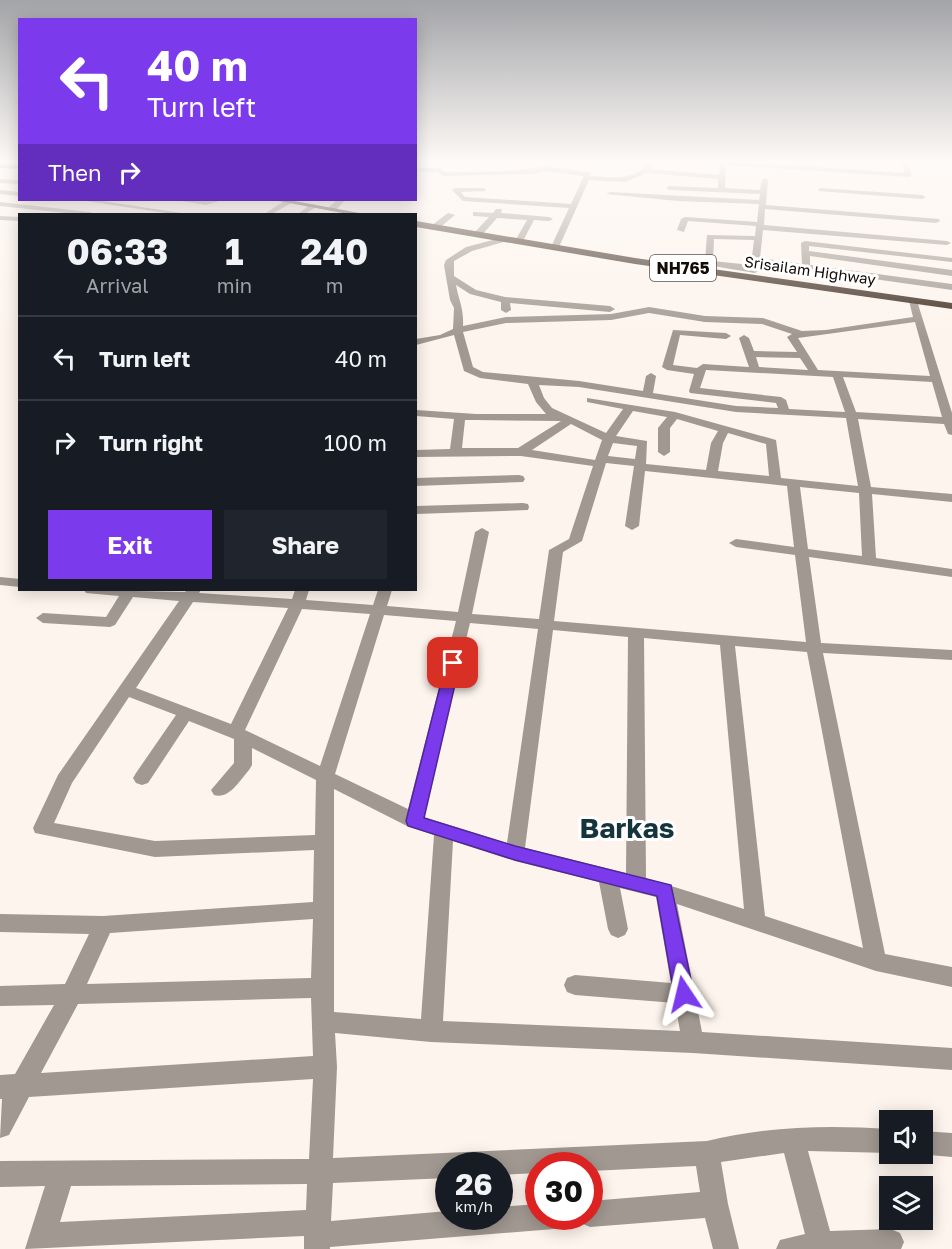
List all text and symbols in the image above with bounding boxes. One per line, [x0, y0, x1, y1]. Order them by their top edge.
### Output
text: 40 m [147, 40, 248, 90]
icon: left [48, 42, 126, 120]
text: Turn left [147, 91, 256, 123]
icon: right [113, 156, 146, 189]
text: Then [48, 159, 101, 186]
text: 06:33 [67, 230, 168, 273]
text: 1 [225, 230, 244, 273]
text: 240 [301, 230, 368, 273]
street label: Srisailam Highway [743, 252, 878, 288]
road number: NH765 [650, 255, 716, 281]
text: Arrival [86, 273, 149, 297]
text: min [217, 273, 252, 297]
text: m [326, 273, 343, 297]
icon: left [48, 342, 81, 375]
text: Turn left [99, 345, 190, 372]
text: 40 m [335, 345, 387, 372]
icon: right [48, 426, 81, 459]
text: Turn right [99, 429, 203, 456]
text: 100 m [324, 429, 387, 456]
button: Exit [48, 510, 212, 579]
button: Share [224, 510, 387, 579]
pin [427, 637, 478, 688]
icon: arrive [436, 646, 469, 679]
district label: Barkas [580, 811, 674, 844]
position arrow [652, 962, 716, 1026]
map controls [879, 1110, 933, 1230]
button: sound [879, 1110, 933, 1164]
speed limit sign: 30 [525, 1152, 603, 1230]
text: 26 [455, 1166, 493, 1202]
button: layers [879, 1176, 933, 1230]
text: km/h [455, 1197, 493, 1215]

